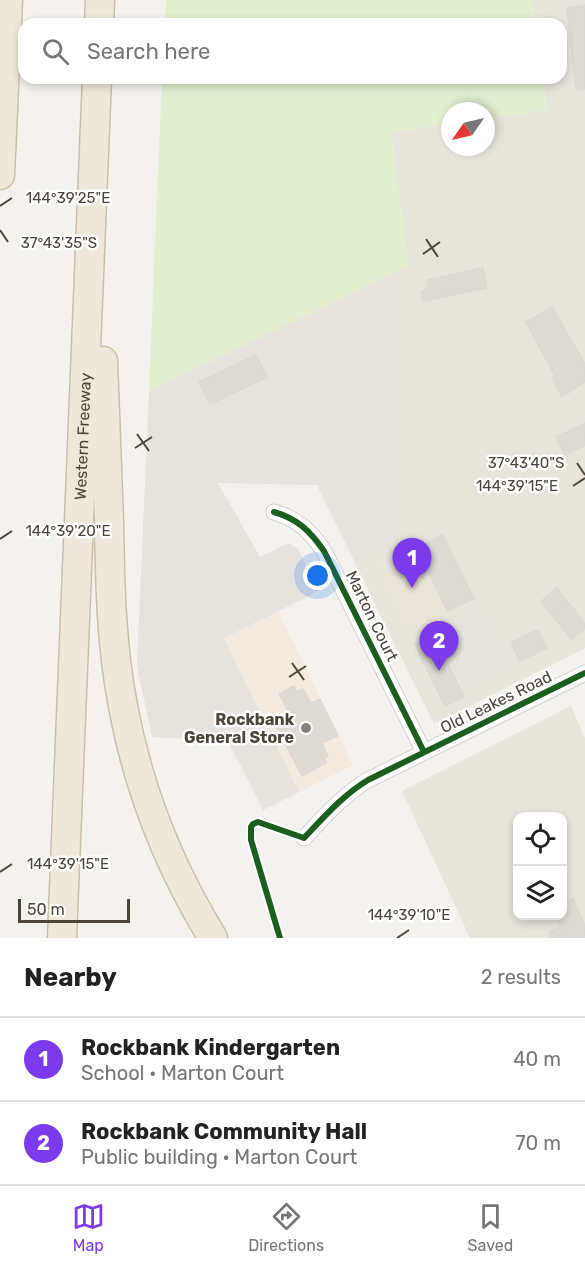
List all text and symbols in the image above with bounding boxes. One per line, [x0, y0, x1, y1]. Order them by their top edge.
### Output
search box [18, 18, 567, 84]
icon: search [39, 35, 72, 68]
text: Search here [87, 38, 210, 65]
north arrow [441, 102, 495, 156]
text: 144°39'25"E [26, 189, 110, 207]
text: 37°43'35"S [21, 234, 97, 252]
street label: Western Freeway [70, 372, 95, 500]
text: 37°43'40"S [488, 454, 564, 472]
text: 144°39'15"E [476, 477, 558, 495]
text: 144°39'20"E [25, 522, 111, 540]
pin: 1 [392, 538, 432, 588]
your location [303, 561, 332, 590]
street label: Marton Court [342, 568, 402, 664]
pin: 2 [420, 622, 458, 671]
street label: Old Leakes Road [437, 667, 555, 737]
place label: Rockbank General Store [184, 710, 295, 747]
marker: Rockbank General Store [299, 721, 313, 735]
map controls [513, 812, 567, 920]
button: locate [513, 812, 567, 866]
text: 144°39'15"E [27, 855, 109, 873]
button: layers [513, 866, 567, 920]
scale bar [18, 896, 130, 924]
text: 50 m [27, 900, 65, 919]
text: 144°39'10"E [368, 906, 450, 924]
text: Nearby [24, 962, 117, 993]
text: 2 results [481, 965, 561, 989]
text: Rockbank Kindergarten [81, 1034, 340, 1061]
text: 1 [39, 1047, 48, 1071]
text: 40 m [513, 1047, 561, 1071]
text: School · Marton Court [81, 1061, 284, 1085]
text: Rockbank Community Hall [81, 1118, 367, 1145]
text: 2 [37, 1131, 50, 1155]
text: 70 m [515, 1131, 561, 1155]
text: Public building · Marton Court [81, 1145, 357, 1169]
tab: Map [72, 1200, 105, 1255]
tab: Directions [248, 1200, 324, 1255]
tab: Saved [468, 1200, 513, 1255]

